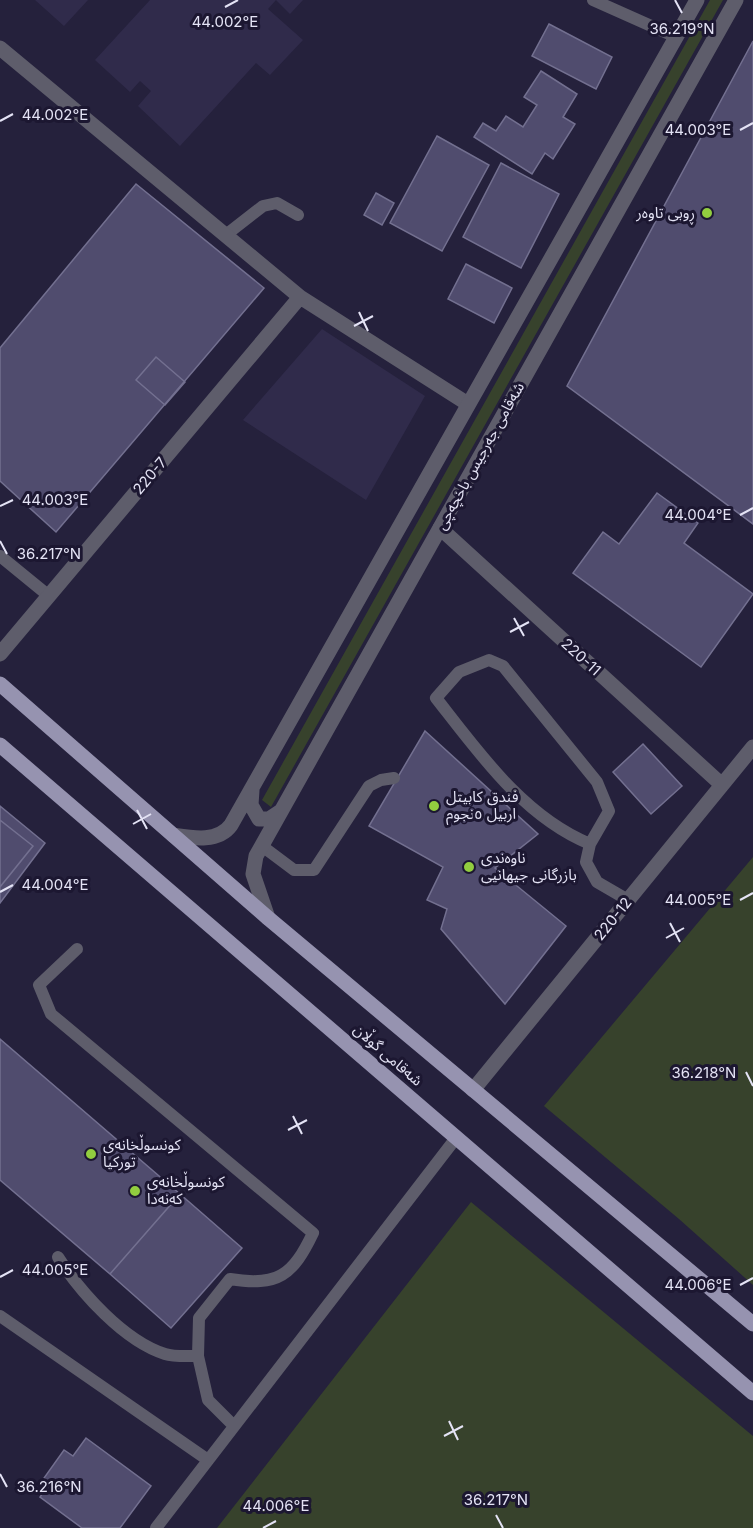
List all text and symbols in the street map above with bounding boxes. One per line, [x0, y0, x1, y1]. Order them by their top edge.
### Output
text: 44.002°E [192, 12, 258, 31]
text: 36.219°N [649, 19, 715, 38]
text: 44.002°E [22, 105, 88, 124]
text: 44.003°E [665, 120, 731, 139]
place label: ڕوبی تاوەر [635, 203, 695, 225]
marker: ڕوبی تاوەر [700, 206, 714, 220]
street label: شەقامی جەرجیس باخچەچی [431, 378, 529, 533]
street label: 220-7 [129, 453, 171, 498]
text: 44.003°E [22, 490, 88, 509]
text: 44.004°E [665, 505, 732, 524]
text: 36.217°N [17, 544, 81, 563]
street label: 220-11 [558, 634, 605, 679]
place label: فندق كابيتل اربيل ٥نجوم [446, 787, 519, 825]
marker: فندق كابيتل اربيل ٥نجوم [427, 799, 441, 813]
place label: ناوەندی بازرگانی جیهانیی [481, 848, 577, 884]
marker: ناوەندی بازرگانی جیهانیی [462, 860, 476, 874]
text: 44.004°E [22, 875, 89, 894]
text: 44.005°E [665, 890, 731, 909]
street label: 220-12 [590, 893, 636, 944]
street label: شەقامی گوڵان [350, 1018, 428, 1090]
text: 36.218°N [672, 1063, 736, 1082]
place label: کونسوڵخانەی تورکیا [103, 1134, 181, 1171]
marker: کونسوڵخانەی تورکیا [84, 1147, 98, 1161]
place label: کونسوڵخانەی کەنەدا [147, 1171, 225, 1208]
marker: کونسوڵخانەی کەنەدا [128, 1184, 142, 1198]
text: 44.005°E [22, 1260, 88, 1279]
text: 44.006°E [665, 1275, 731, 1294]
text: 36.216°N [16, 1477, 82, 1496]
text: 36.217°N [464, 1490, 528, 1509]
text: 44.006°E [243, 1496, 309, 1515]

